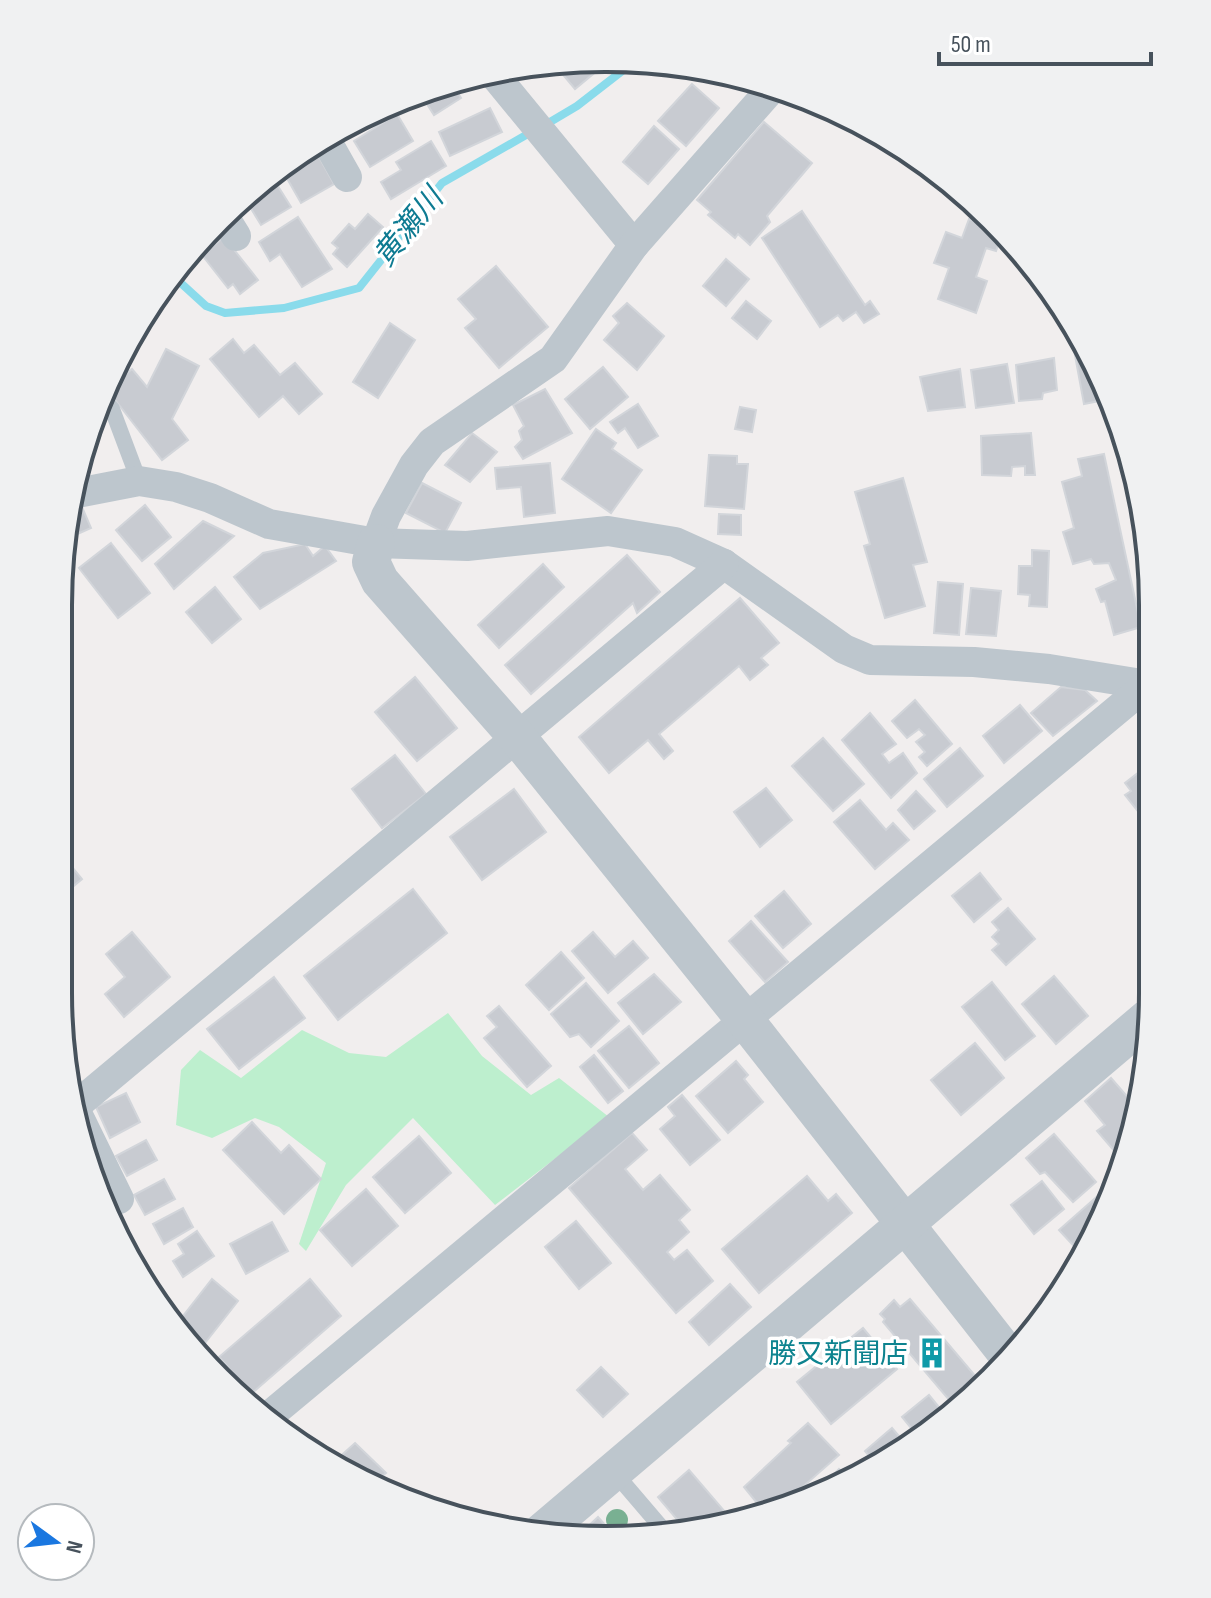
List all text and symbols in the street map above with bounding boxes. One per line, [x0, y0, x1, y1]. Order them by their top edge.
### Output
scale bar [939, 16, 1151, 66]
text: 50 m [951, 30, 991, 59]
water label: 黄瀬川 [366, 179, 453, 274]
building icon: 勝又新聞店 [915, 1336, 949, 1370]
place label: 勝又新聞店 [768, 1338, 908, 1371]
north arrow [16, 1502, 96, 1582]
text: N [59, 1538, 88, 1556]

